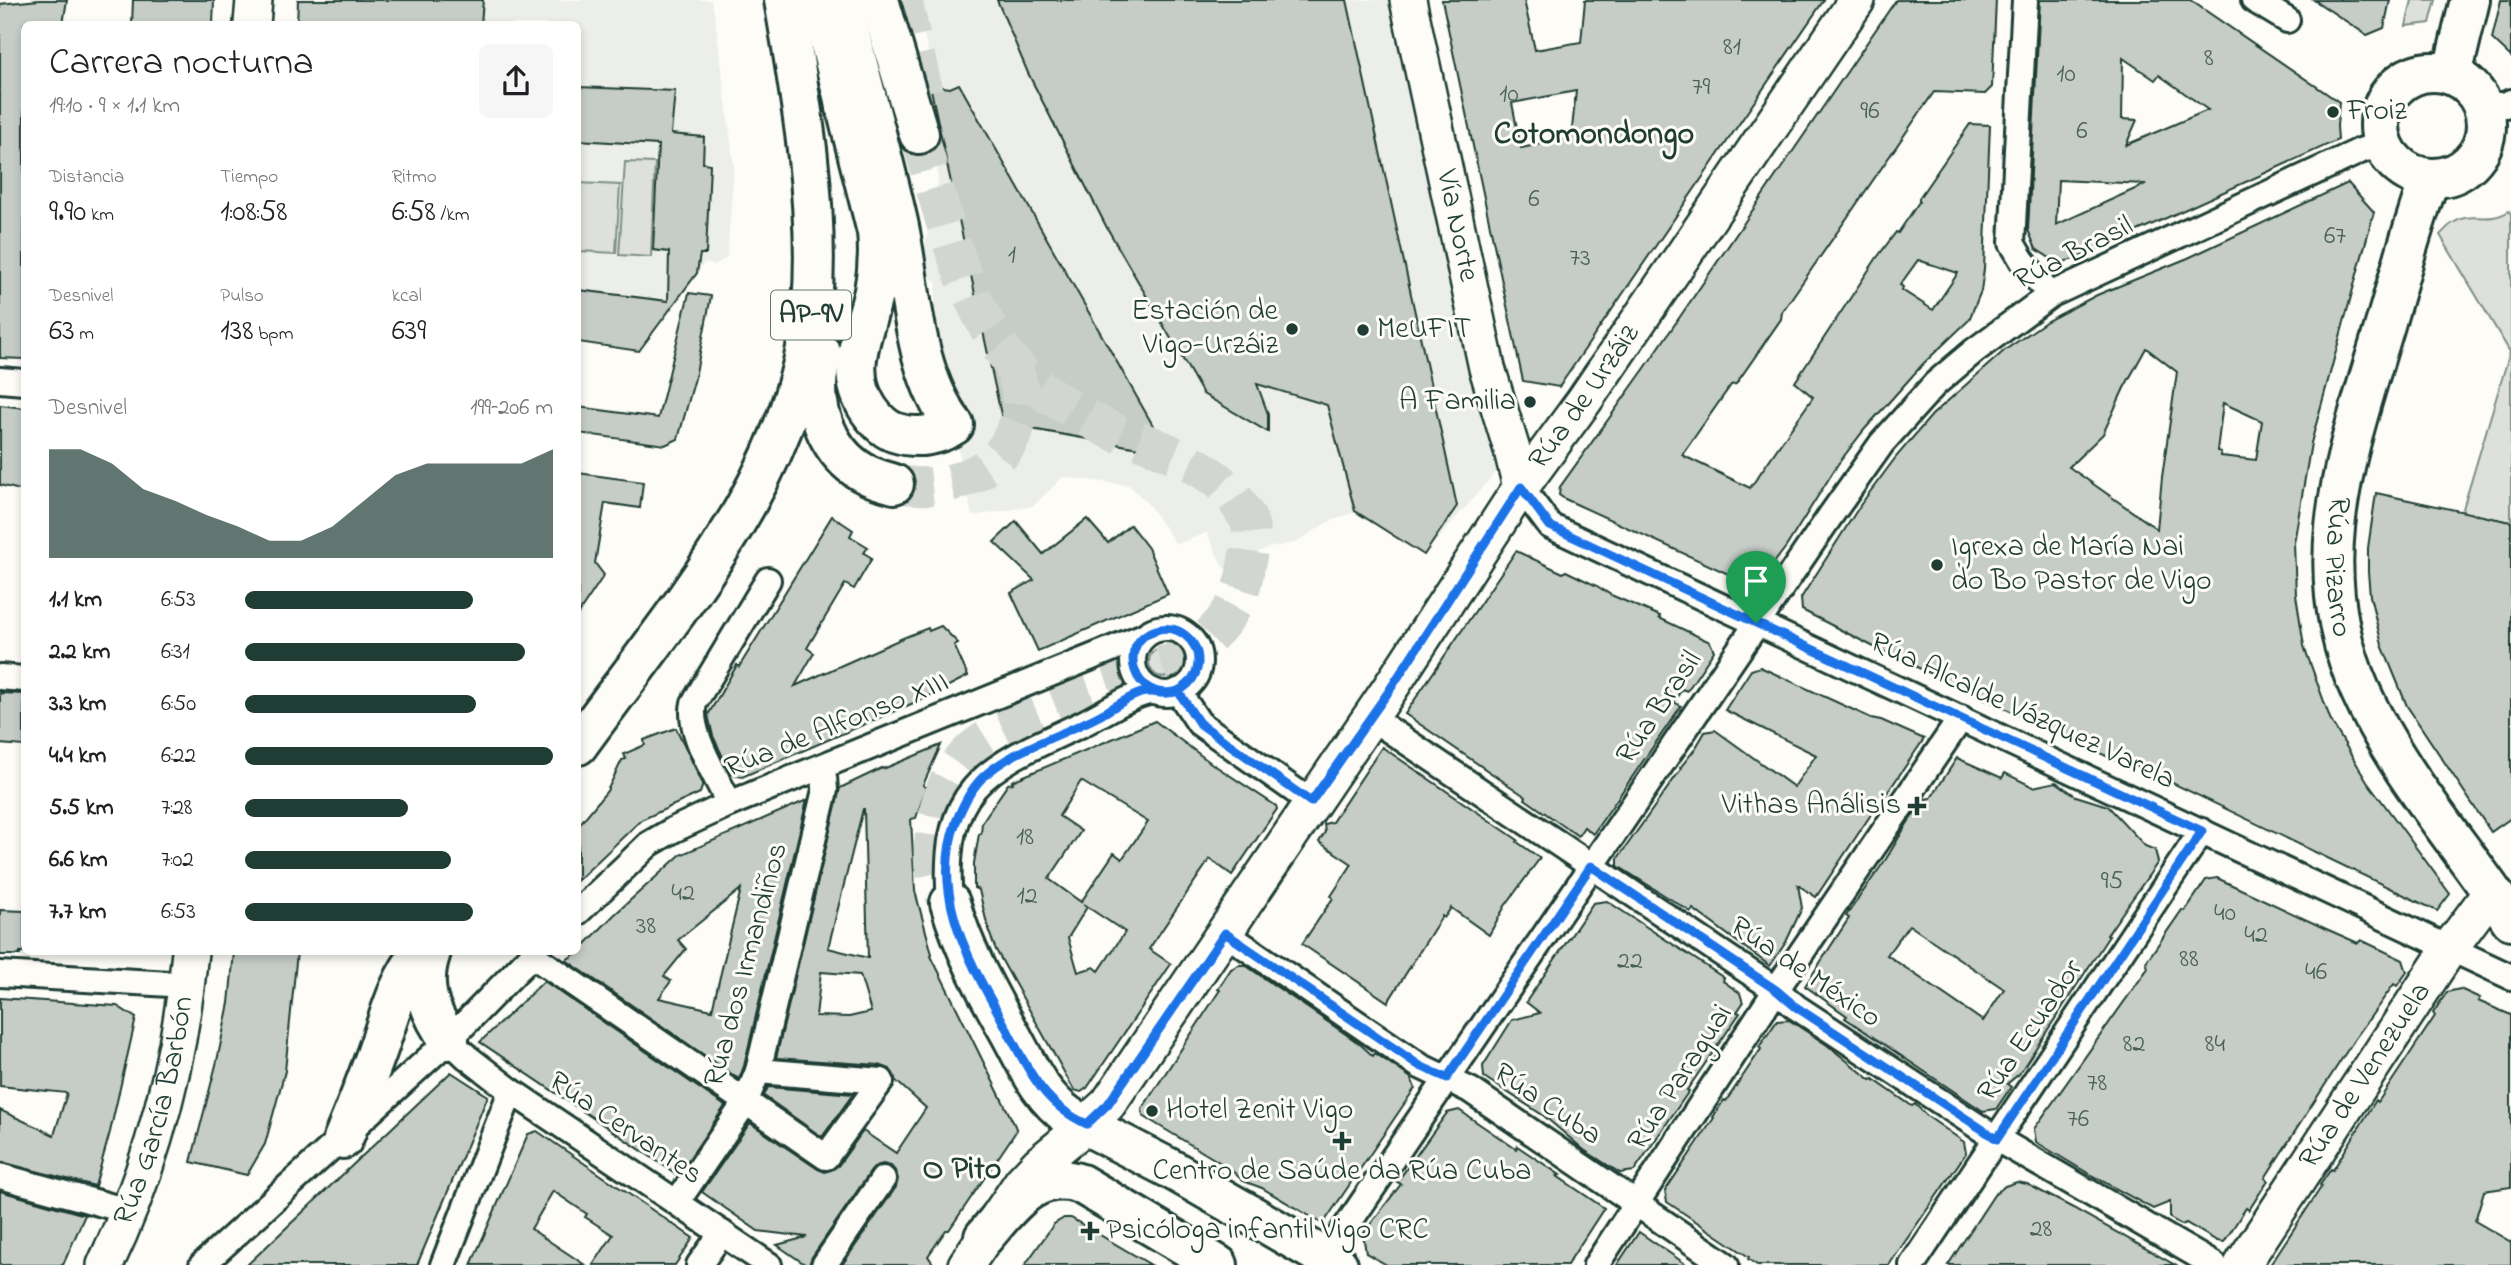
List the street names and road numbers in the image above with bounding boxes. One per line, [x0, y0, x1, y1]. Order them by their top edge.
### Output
street label: Vía Norte [1423, 165, 1490, 286]
street label: Rúa Brasil [2007, 205, 2141, 303]
road number: AP-9V [771, 290, 851, 340]
street label: Rúa de Urzáiz [1518, 315, 1652, 479]
street label: Rúa Pizarro [2311, 493, 2363, 641]
street label: Rúa Alcalde Vázquez Varela [1862, 622, 2182, 802]
street label: Rúa Brasil [1606, 642, 1714, 774]
street label: Rúa de Alfonso XIII [718, 661, 956, 791]
street label: Rúa dos Irmandiños [693, 838, 801, 1092]
street label: Rúa de México [1720, 906, 1890, 1040]
street label: Rúa Ecuador [1967, 950, 2095, 1111]
street label: Rúa de Venezuela [2288, 974, 2443, 1178]
street label: Rúa García Barbón [103, 993, 207, 1232]
street label: Rúa Paraguai [1617, 996, 1745, 1160]
street label: Rúa Cuba [1484, 1052, 1610, 1158]
street label: Rúa Cervantes [539, 1061, 711, 1197]

